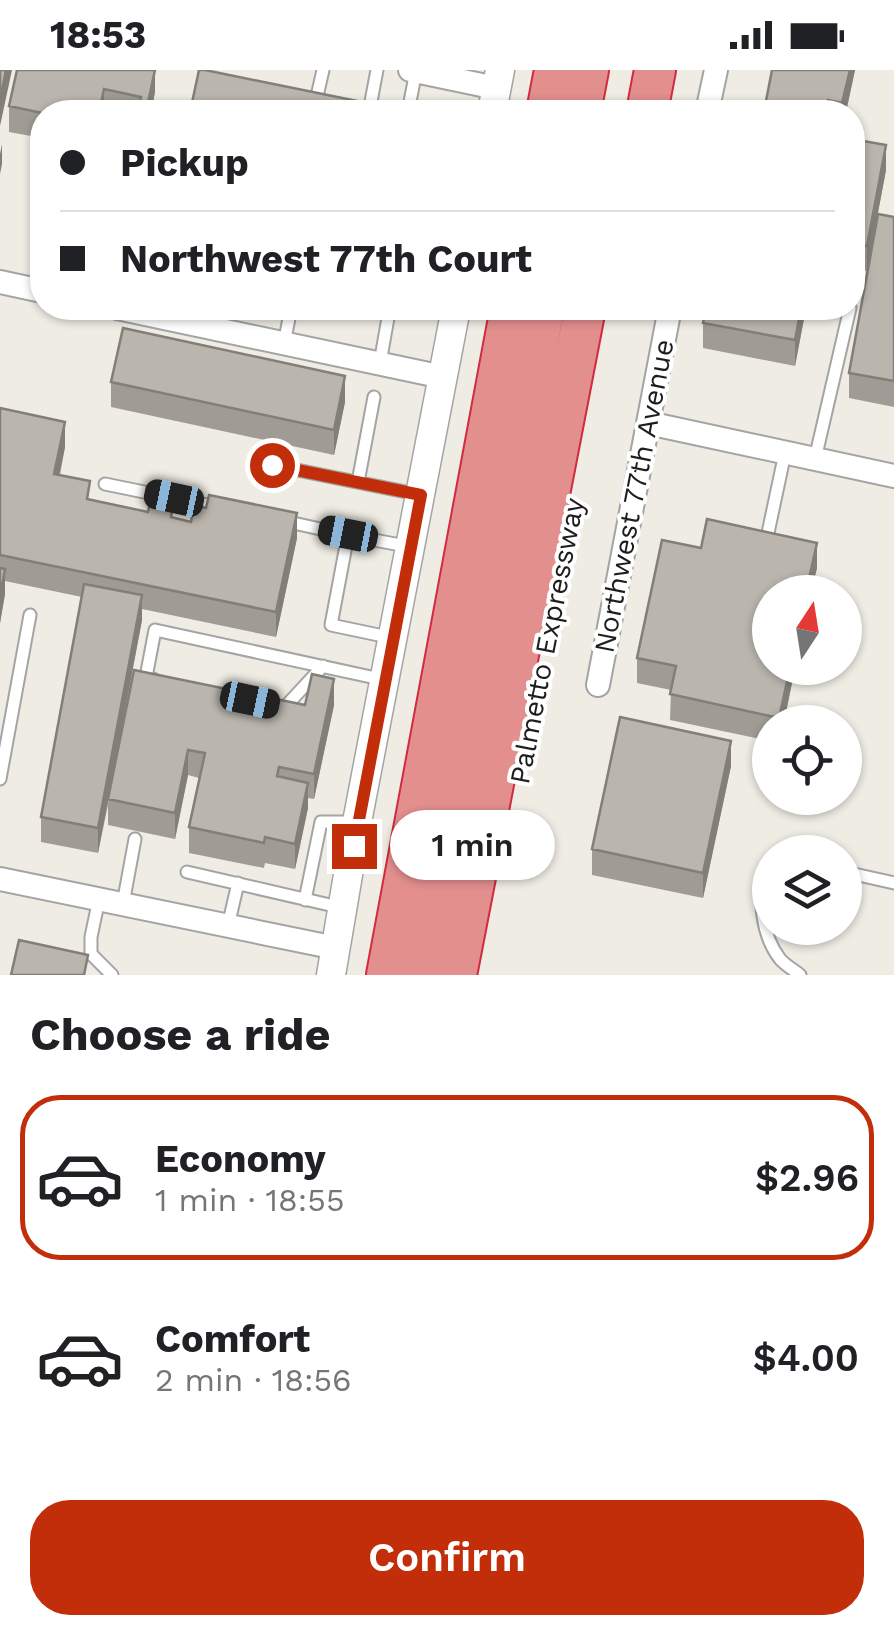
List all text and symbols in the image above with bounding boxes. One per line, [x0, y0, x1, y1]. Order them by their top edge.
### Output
text: 18:53 [50, 13, 146, 57]
text: Pickup [120, 141, 249, 185]
text: Northwest 77th Court [120, 237, 532, 281]
street label: Northwest 77th Avenue [587, 337, 681, 655]
route start [250, 443, 295, 488]
car [142, 477, 206, 519]
street label: Palmetto Expressway [503, 495, 591, 787]
car [316, 514, 380, 554]
north arrow [752, 575, 862, 685]
map controls [752, 575, 862, 945]
car [218, 679, 282, 721]
button: locate [752, 705, 862, 815]
callout: 1 min [389, 811, 554, 881]
route end [332, 824, 377, 869]
text: 1 min [431, 826, 514, 864]
button: layers [752, 835, 862, 945]
text: Choose a ride [30, 1008, 330, 1061]
icon: car [35, 1133, 125, 1223]
text: Economy [155, 1137, 326, 1181]
text: $2.96 [755, 1156, 859, 1200]
text: 1 min · 18:55 [155, 1181, 345, 1219]
icon: car [35, 1313, 125, 1403]
text: Comfort [155, 1317, 310, 1361]
text: $4.00 [753, 1336, 859, 1380]
text: 2 min · 18:56 [155, 1361, 352, 1399]
button: Confirm [30, 1500, 864, 1615]

